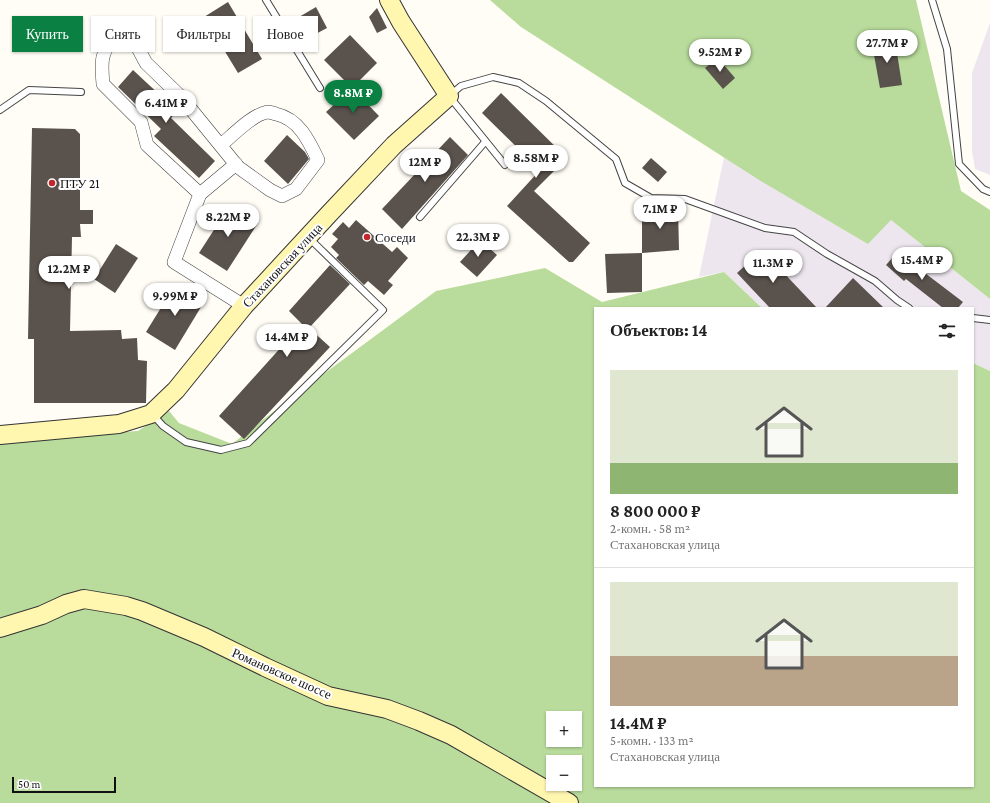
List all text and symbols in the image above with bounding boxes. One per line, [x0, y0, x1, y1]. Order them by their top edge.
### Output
chip: Купить [12, 16, 83, 52]
chip: Снять [91, 16, 155, 52]
chip: Фильтры [163, 16, 245, 52]
chip: Новое [253, 16, 318, 52]
pin: 27.7M ₽ [850, 30, 924, 64]
text: 27.7M ₽ [866, 35, 908, 50]
pin: 9.52M ₽ [683, 39, 757, 73]
text: 9.52M ₽ [698, 44, 742, 59]
pin: 8.8M ₽ [320, 80, 386, 114]
text: 8.8M ₽ [333, 85, 373, 100]
pin: 6.41M ₽ [129, 90, 203, 124]
text: 6.41M ₽ [144, 95, 188, 110]
pin: 8.58M ₽ [499, 145, 573, 179]
pin: 12M ₽ [397, 149, 453, 183]
text: 8.58M ₽ [513, 150, 559, 165]
text: 12M ₽ [409, 154, 441, 169]
place label: ПТУ 21 [60, 176, 99, 191]
marker: ПТУ 21 [47, 178, 57, 188]
pin: 7.1M ₽ [627, 196, 693, 230]
text: 7.1M ₽ [642, 201, 678, 216]
pin: 8.22M ₽ [191, 204, 265, 238]
text: 8.22M ₽ [205, 209, 251, 224]
street label: Стахановская улица [239, 220, 325, 311]
pin: 22.3M ₽ [441, 224, 515, 258]
text: 22.3M ₽ [456, 229, 500, 244]
place label: Соседи [375, 230, 416, 245]
marker: Соседи [362, 232, 372, 242]
pin: 15.4M ₽ [885, 247, 959, 281]
pin: 11.3M ₽ [736, 250, 810, 284]
text: 15.4M ₽ [901, 252, 943, 267]
text: 11.3M ₽ [753, 255, 793, 270]
pin: 12.2M ₽ [32, 256, 106, 290]
text: 12.2M ₽ [48, 261, 90, 276]
pin: 9.99M ₽ [138, 283, 212, 317]
text: 9.99M ₽ [152, 288, 198, 303]
icon: filters [936, 320, 958, 342]
text: Объектов: 14 [610, 321, 707, 340]
pin: 14.4M ₽ [250, 324, 324, 358]
text: 14.4M ₽ [265, 329, 309, 344]
icon: home [748, 396, 820, 468]
text: 8 800 000 ₽ [610, 502, 701, 521]
text: 2-комн. · 58 m² [610, 521, 690, 536]
text: Стахановская улица [610, 537, 720, 552]
icon: home [748, 608, 820, 680]
street label: Романовское шоссе [230, 645, 334, 702]
map controls [546, 711, 582, 791]
button: + [546, 711, 582, 747]
text: 14.4M ₽ [610, 714, 667, 733]
text: 5-комн. · 133 m² [610, 733, 693, 748]
text: Стахановская улица [610, 749, 720, 764]
button: − [546, 755, 582, 791]
scale bar [12, 775, 116, 794]
text: 50 m [18, 778, 40, 790]

